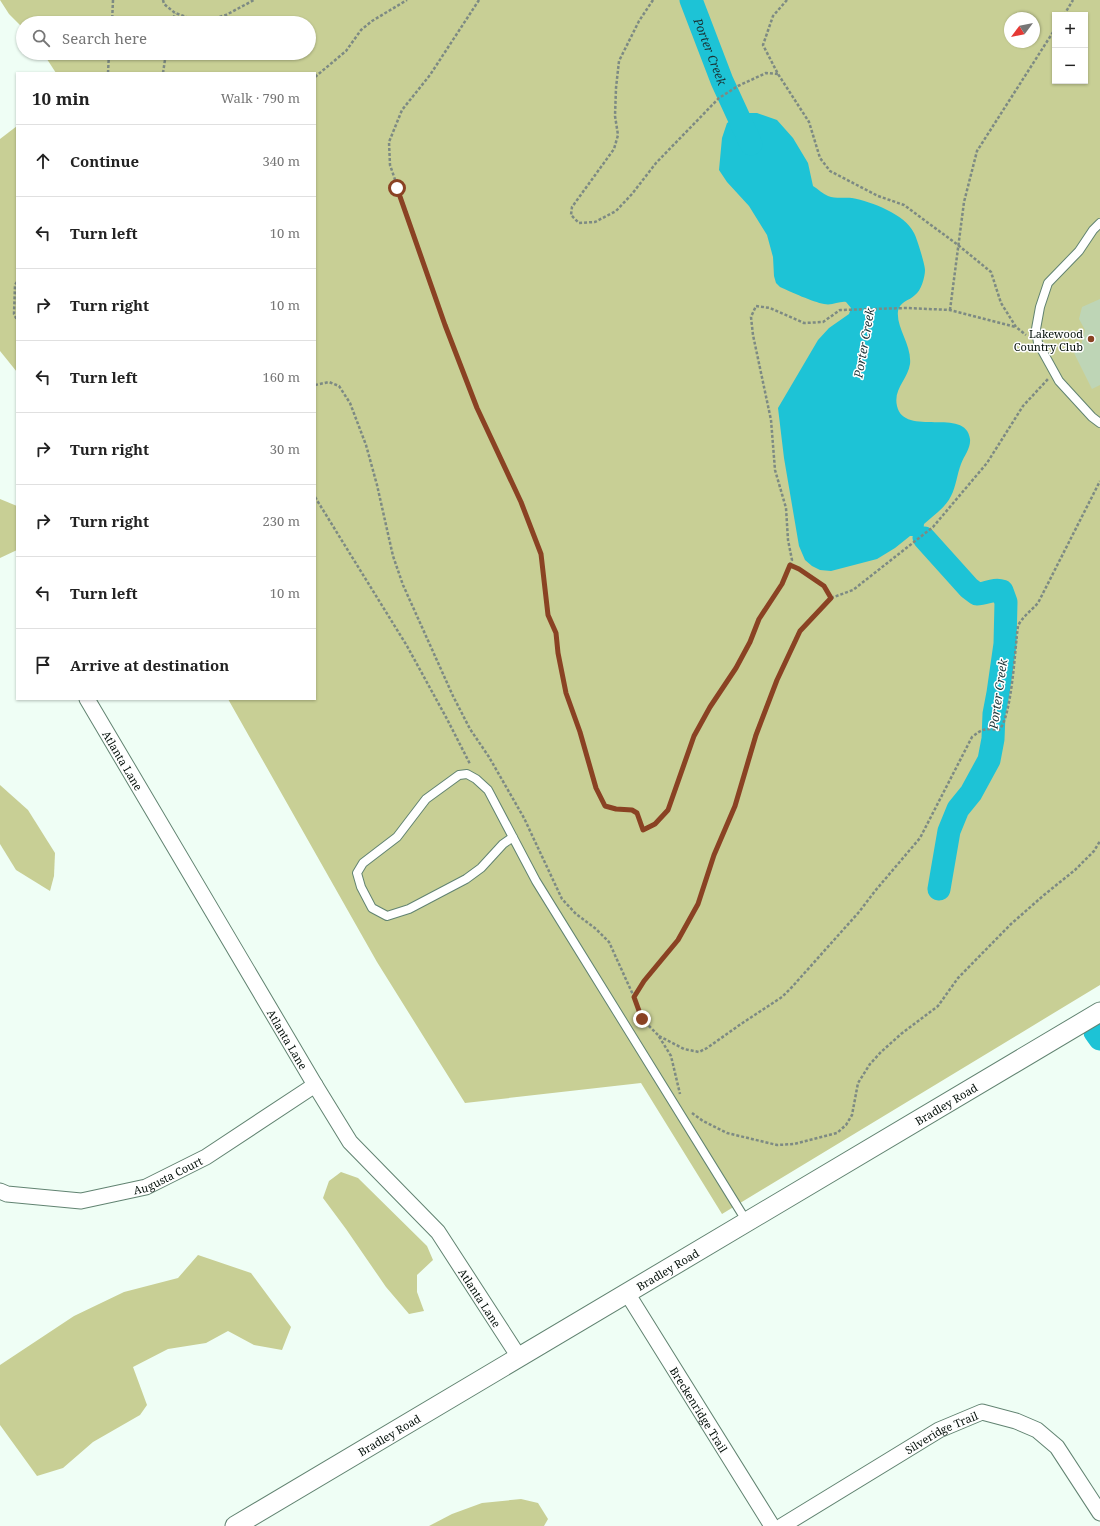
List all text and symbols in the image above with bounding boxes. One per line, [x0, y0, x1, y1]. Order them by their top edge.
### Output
north arrow [1004, 12, 1040, 48]
map controls [1052, 12, 1088, 84]
button: + [1052, 12, 1088, 48]
water label: Porter Creek [690, 14, 732, 89]
search box [16, 16, 316, 60]
icon: search [30, 27, 52, 49]
text: Search here [62, 28, 147, 48]
button: − [1052, 48, 1088, 84]
text: 10 min [32, 87, 90, 110]
text: Walk · 790 m [221, 89, 300, 107]
icon: ahead [32, 150, 54, 172]
text: Continue [70, 151, 139, 171]
text: 340 m [263, 152, 300, 170]
route start [388, 179, 406, 197]
icon: left [32, 222, 54, 244]
text: Turn left [70, 223, 138, 243]
text: 10 m [270, 224, 300, 242]
icon: right [32, 294, 54, 316]
text: Turn right [70, 295, 149, 315]
text: 10 m [270, 296, 300, 314]
water label: Porter Creek [849, 306, 879, 380]
place label: Lakewood Country Club [1014, 326, 1083, 354]
marker: Lakewood Country Club [1086, 334, 1096, 344]
icon: left [32, 366, 54, 388]
text: Turn left [70, 367, 138, 387]
text: 160 m [263, 368, 300, 386]
icon: right [32, 438, 54, 460]
text: Turn right [70, 439, 149, 459]
text: 30 m [270, 440, 300, 458]
icon: right [32, 510, 54, 532]
text: Turn right [70, 511, 149, 531]
text: 230 m [263, 512, 300, 530]
icon: left [32, 582, 54, 604]
text: Turn left [70, 583, 138, 603]
text: 10 m [270, 584, 300, 602]
icon: arrive [32, 654, 54, 676]
text: Arrive at destination [70, 655, 229, 675]
water label: Porter Creek [985, 657, 1011, 731]
street label: Atlanta Lane [100, 727, 147, 793]
street label: Atlanta Lane [264, 1006, 312, 1072]
route end [633, 1010, 651, 1028]
street label: Bradley Road [912, 1079, 980, 1128]
street label: Augusta Court [132, 1153, 205, 1197]
street label: Bradley Road [633, 1245, 702, 1293]
street label: Atlanta Lane [456, 1265, 505, 1330]
street label: Breckenridge Trail [667, 1364, 732, 1455]
street label: Silveridge Trail [902, 1407, 980, 1457]
street label: Bradley Road [355, 1410, 423, 1459]

